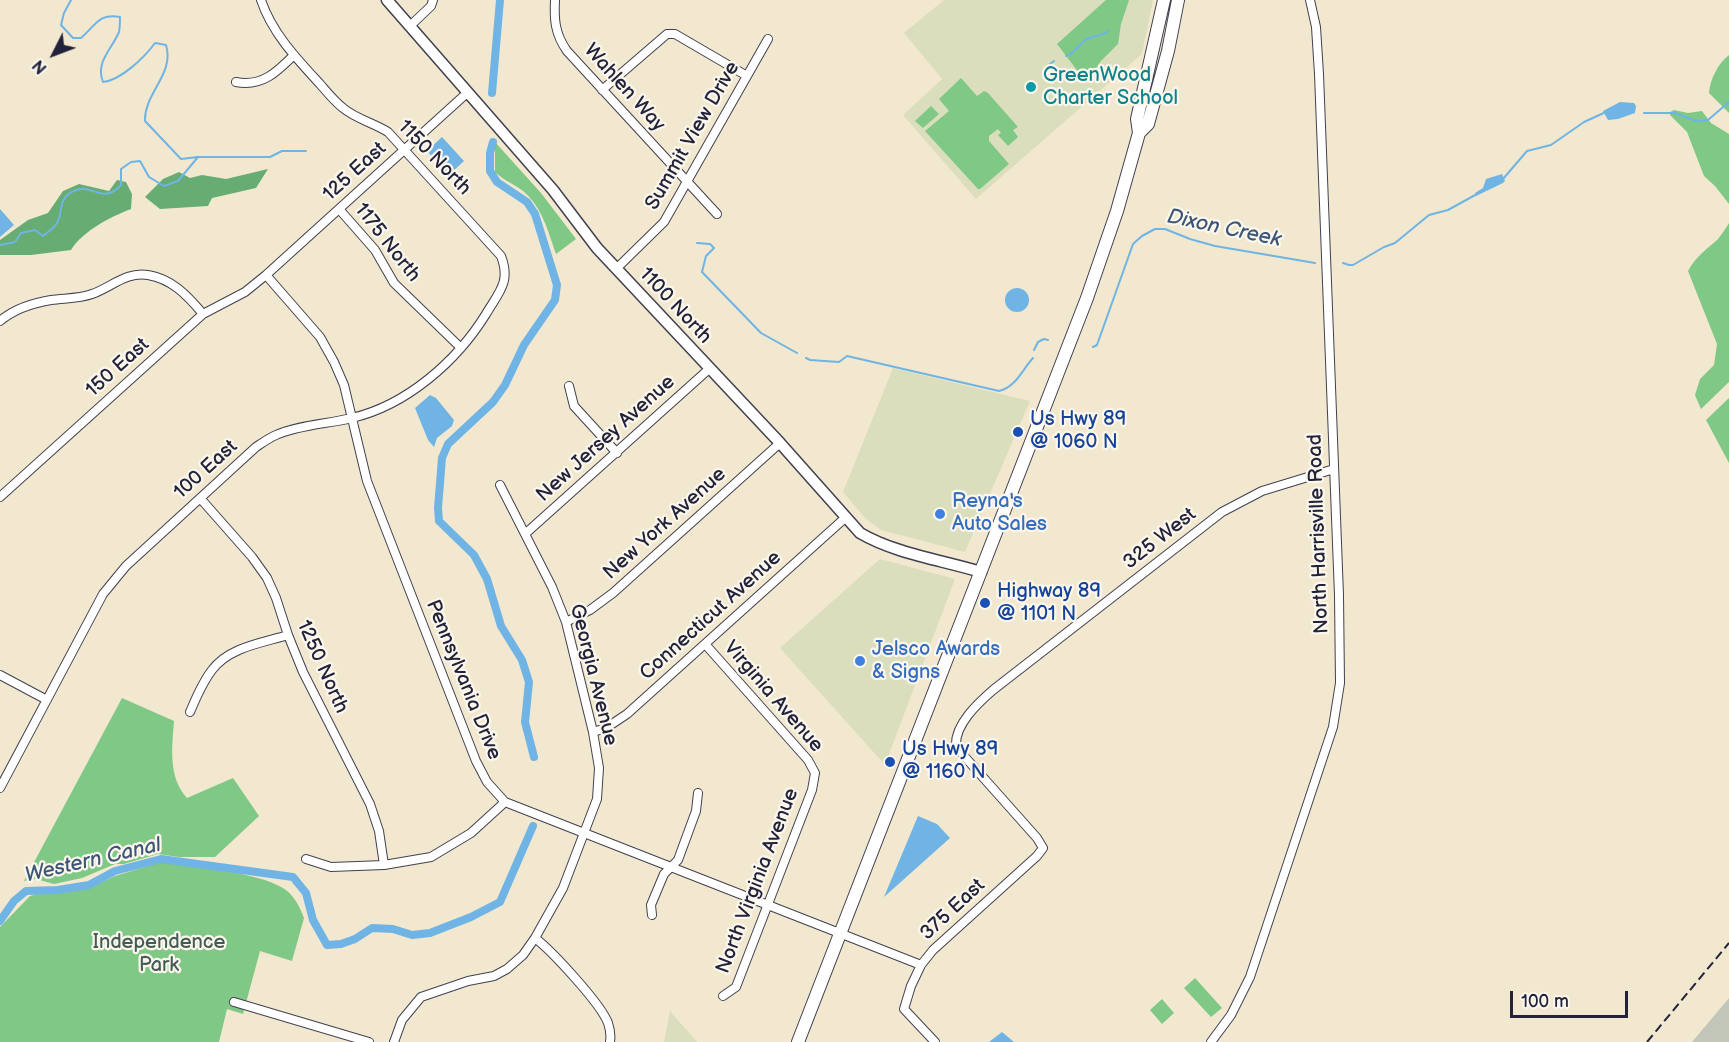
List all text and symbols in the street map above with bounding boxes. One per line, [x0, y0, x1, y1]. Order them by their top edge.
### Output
north arrow [24, 24, 84, 84]
street label: Wahlen Way [578, 39, 670, 137]
text: N [29, 56, 51, 77]
street label: Summit View Drive [641, 58, 745, 214]
place label: GreenWood Charter School [1043, 64, 1178, 111]
marker: GreenWood Charter School [1024, 80, 1038, 94]
street label: 1150 North [392, 115, 476, 201]
street label: 125 East [318, 137, 392, 207]
street label: 1175 North [349, 199, 425, 287]
water label: Dixon Creek [1165, 205, 1283, 253]
street label: 1100 North [634, 263, 716, 349]
street label: 150 East [81, 333, 155, 403]
street label: New Jersey Avenue [532, 371, 680, 507]
place label: Us Hwy 89 @ 1060 N [1030, 408, 1126, 455]
marker: Us Hwy 89 @ 1060 N [1011, 425, 1025, 439]
street label: North Harrisville Road [1304, 434, 1334, 634]
street label: 100 East [169, 435, 243, 505]
street label: New York Avenue [599, 463, 731, 585]
place label: Reyna's Auto Sales [952, 490, 1047, 537]
street label: 325 West [1119, 503, 1201, 575]
marker: Reyna's Auto Sales [933, 507, 947, 521]
street label: Connecticut Avenue [635, 546, 787, 686]
place label: Highway 89 @ 1101 N [997, 580, 1101, 627]
marker: Highway 89 @ 1101 N [978, 596, 992, 610]
street label: Pennsylvania Drive [420, 597, 506, 763]
street label: Georgia Avenue [564, 602, 622, 748]
street label: 1250 North [291, 617, 353, 717]
street label: Virginia Avenue [718, 636, 828, 758]
place label: Jelsco Awards & Signs [872, 638, 1000, 685]
marker: Jelsco Awards & Signs [853, 654, 867, 668]
place label: Us Hwy 89 @ 1160 N [902, 738, 998, 785]
marker: Us Hwy 89 @ 1160 N [883, 755, 897, 769]
street label: North Virginia Avenue [712, 785, 804, 977]
water label: Western Canal [22, 833, 164, 889]
street label: 375 East [916, 874, 990, 946]
park label: Independence Park [93, 931, 225, 978]
scale bar [1513, 979, 1632, 1017]
text: 100 m [1521, 991, 1569, 1012]

